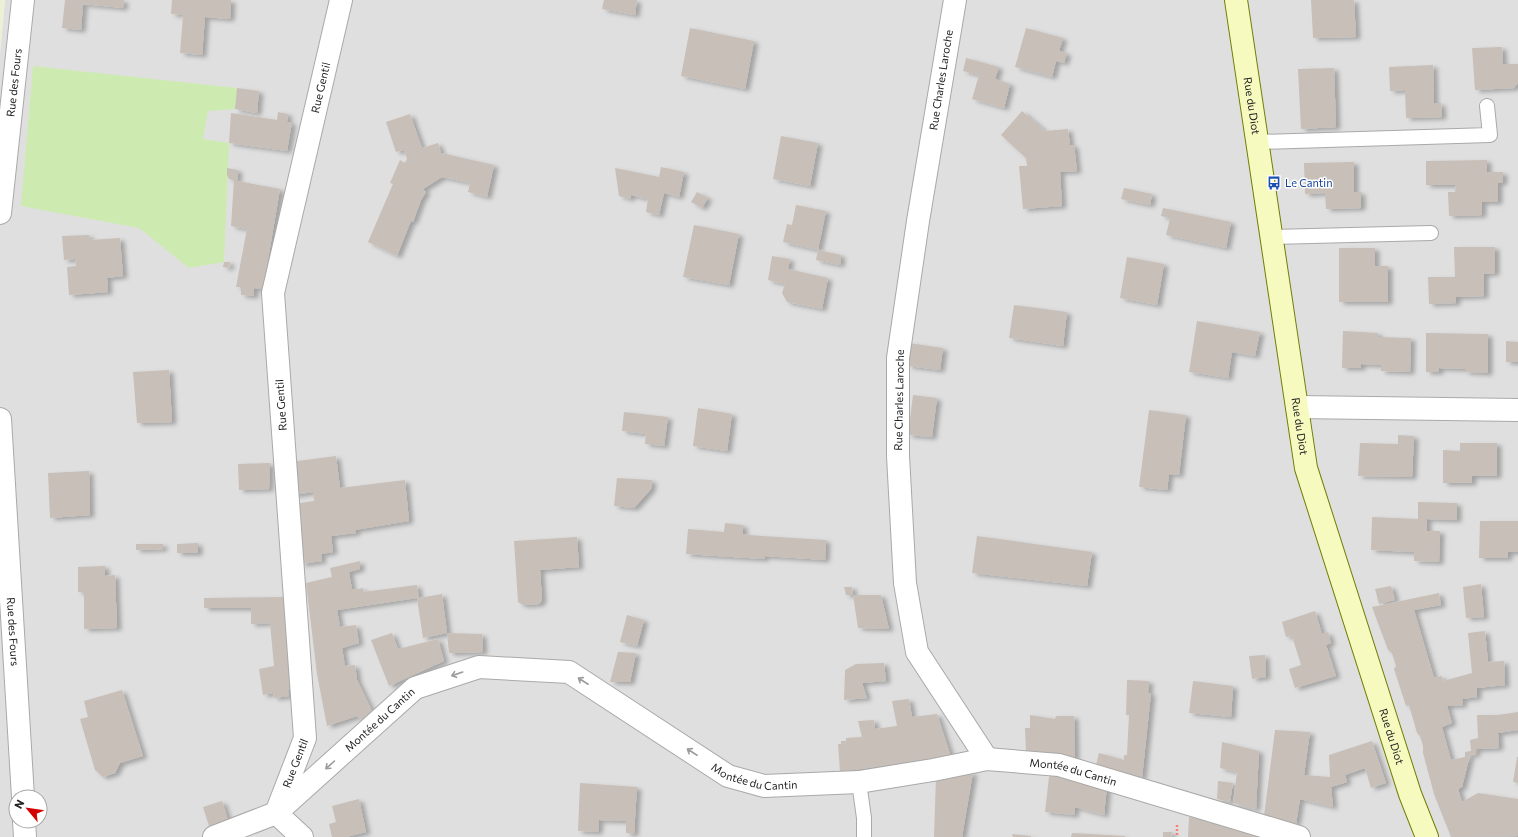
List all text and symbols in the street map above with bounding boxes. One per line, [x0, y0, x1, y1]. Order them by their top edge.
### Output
street label: Rue Charles Laroche [926, 29, 955, 131]
street label: Rue des Fours [3, 48, 24, 118]
street label: Rue Gentil [308, 61, 332, 114]
street label: Rue du Diot [1242, 76, 1263, 136]
bus stop icon: Le Cantin [1266, 175, 1282, 191]
place label: Le Cantin [1285, 176, 1332, 189]
street label: Rue Charles Laroche [891, 349, 906, 451]
street label: Rue Gentil [272, 379, 289, 431]
street label: Rue du Diot [1290, 397, 1311, 456]
street label: Rue des Fours [5, 597, 22, 666]
one-way arrow [450, 671, 463, 678]
one-way arrow [577, 677, 589, 685]
street label: Montée du Cantin [342, 685, 417, 754]
street label: Rue du Diot [1377, 707, 1407, 766]
street label: Rue Gentil [279, 737, 310, 790]
one-way arrow [686, 748, 697, 756]
street label: Montée du Cantin [1029, 756, 1119, 788]
one-way arrow [325, 760, 336, 769]
street label: Montée du Cantin [709, 760, 798, 792]
north arrow [8, 789, 48, 829]
text: N [11, 797, 27, 811]

